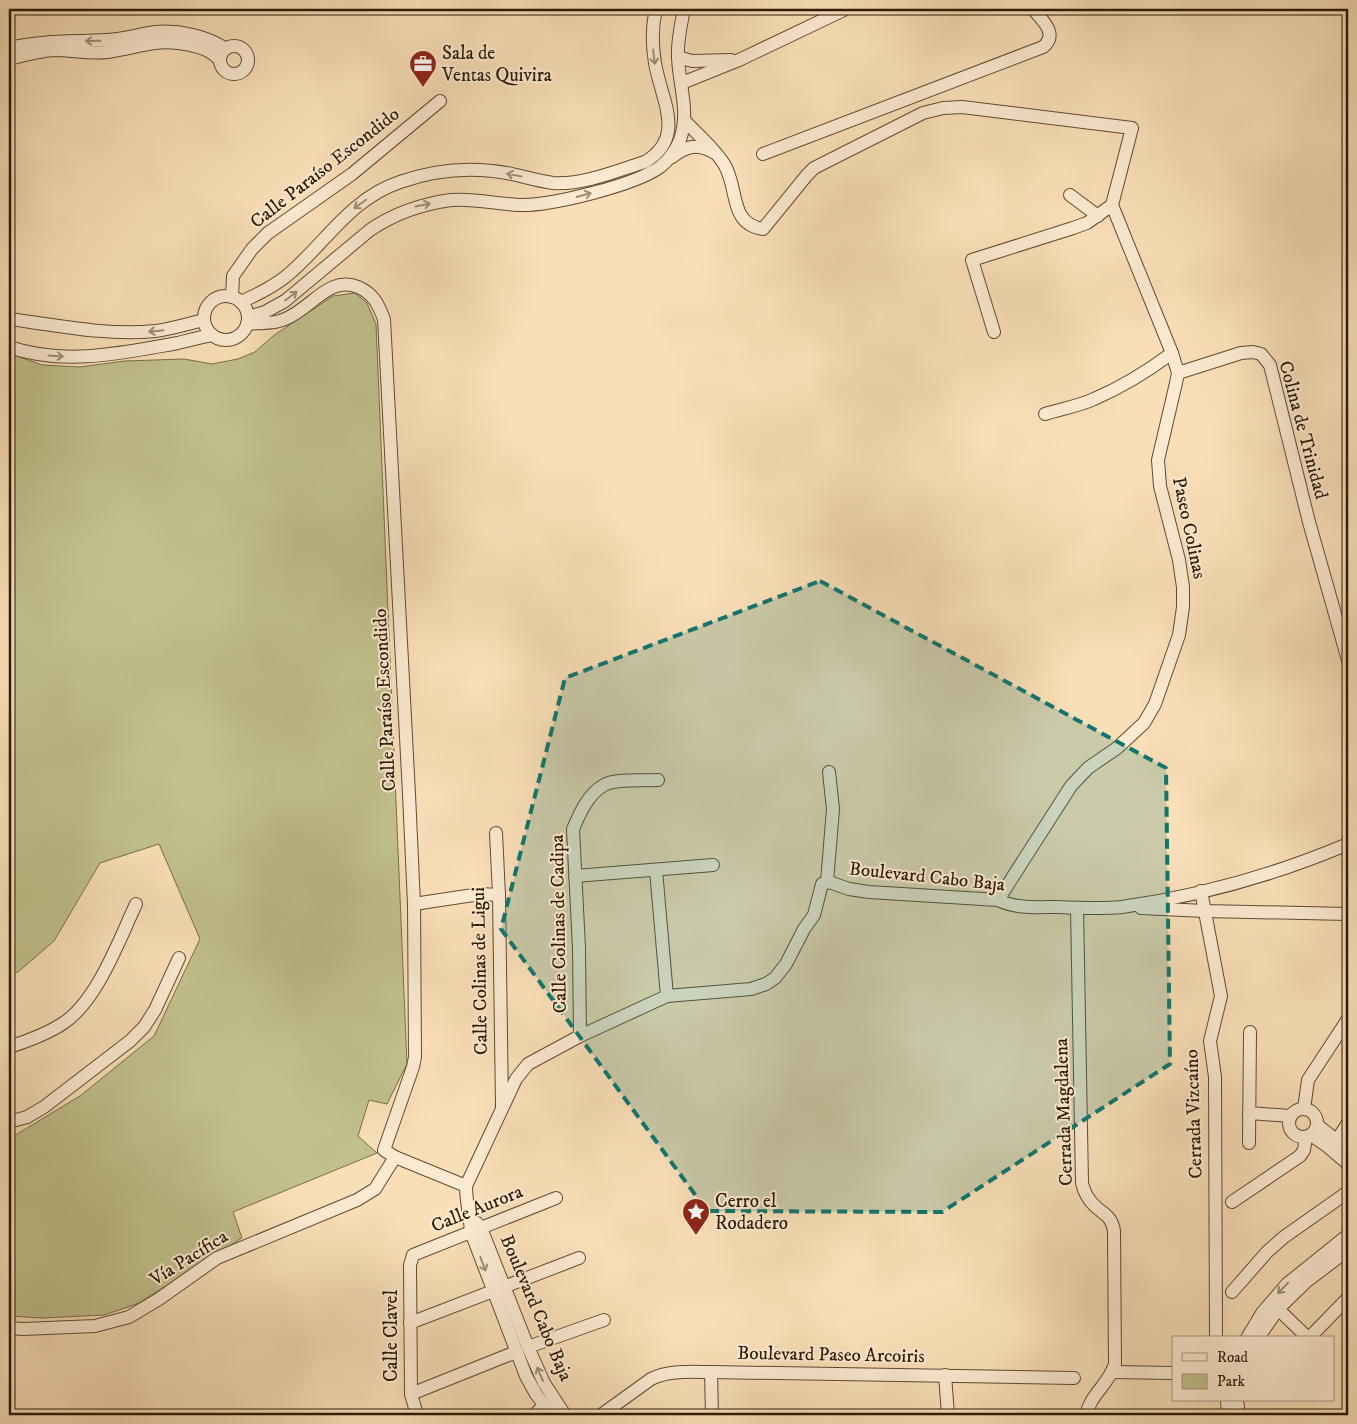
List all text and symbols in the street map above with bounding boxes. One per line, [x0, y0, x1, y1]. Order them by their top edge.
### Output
one-way arrow [86, 36, 102, 46]
place label: Sala de Ventas Quivira [441, 42, 552, 87]
office icon: Sala de Ventas Quivira [408, 49, 438, 88]
one-way arrow [649, 49, 659, 65]
street label: Calle Paraíso Escondido [246, 103, 404, 233]
one-way arrow [507, 170, 523, 179]
one-way arrow [576, 189, 592, 199]
one-way arrow [353, 199, 367, 209]
one-way arrow [415, 200, 431, 209]
one-way arrow [284, 291, 297, 302]
one-way arrow [148, 326, 164, 335]
one-way arrow [48, 352, 64, 361]
street label: Colina de Trinidad [1273, 358, 1333, 502]
street label: Paseo Colinas [1167, 475, 1211, 581]
street label: Calle Paraíso Escondido [369, 608, 401, 792]
street label: Calle Colinas de Cadipa [546, 834, 572, 1014]
street label: Boulevard Cabo Baja [848, 857, 1006, 897]
street label: Calle Colinas de Ligui [467, 887, 493, 1055]
street label: Cerrada Magdalena [1050, 1038, 1078, 1186]
street label: Cerrada Vizcaíno [1180, 1049, 1208, 1179]
street label: Calle Aurora [428, 1180, 526, 1238]
place label: Cerro el Rodadero [715, 1190, 788, 1235]
place icon: Cerro el Rodadero [681, 1197, 711, 1236]
street label: Vía Pacífica [145, 1225, 232, 1292]
street label: Boulevard Cabo Baja [495, 1231, 577, 1385]
one-way arrow [479, 1256, 488, 1271]
one-way arrow [1277, 1282, 1289, 1294]
street label: Calle Clavel [380, 1290, 403, 1382]
legend [1172, 1336, 1334, 1402]
street label: Boulevard Paseo Arcoiris [737, 1342, 925, 1368]
text: Road [1217, 1348, 1249, 1367]
one-way arrow [535, 1367, 545, 1382]
text: Park [1217, 1372, 1246, 1391]

